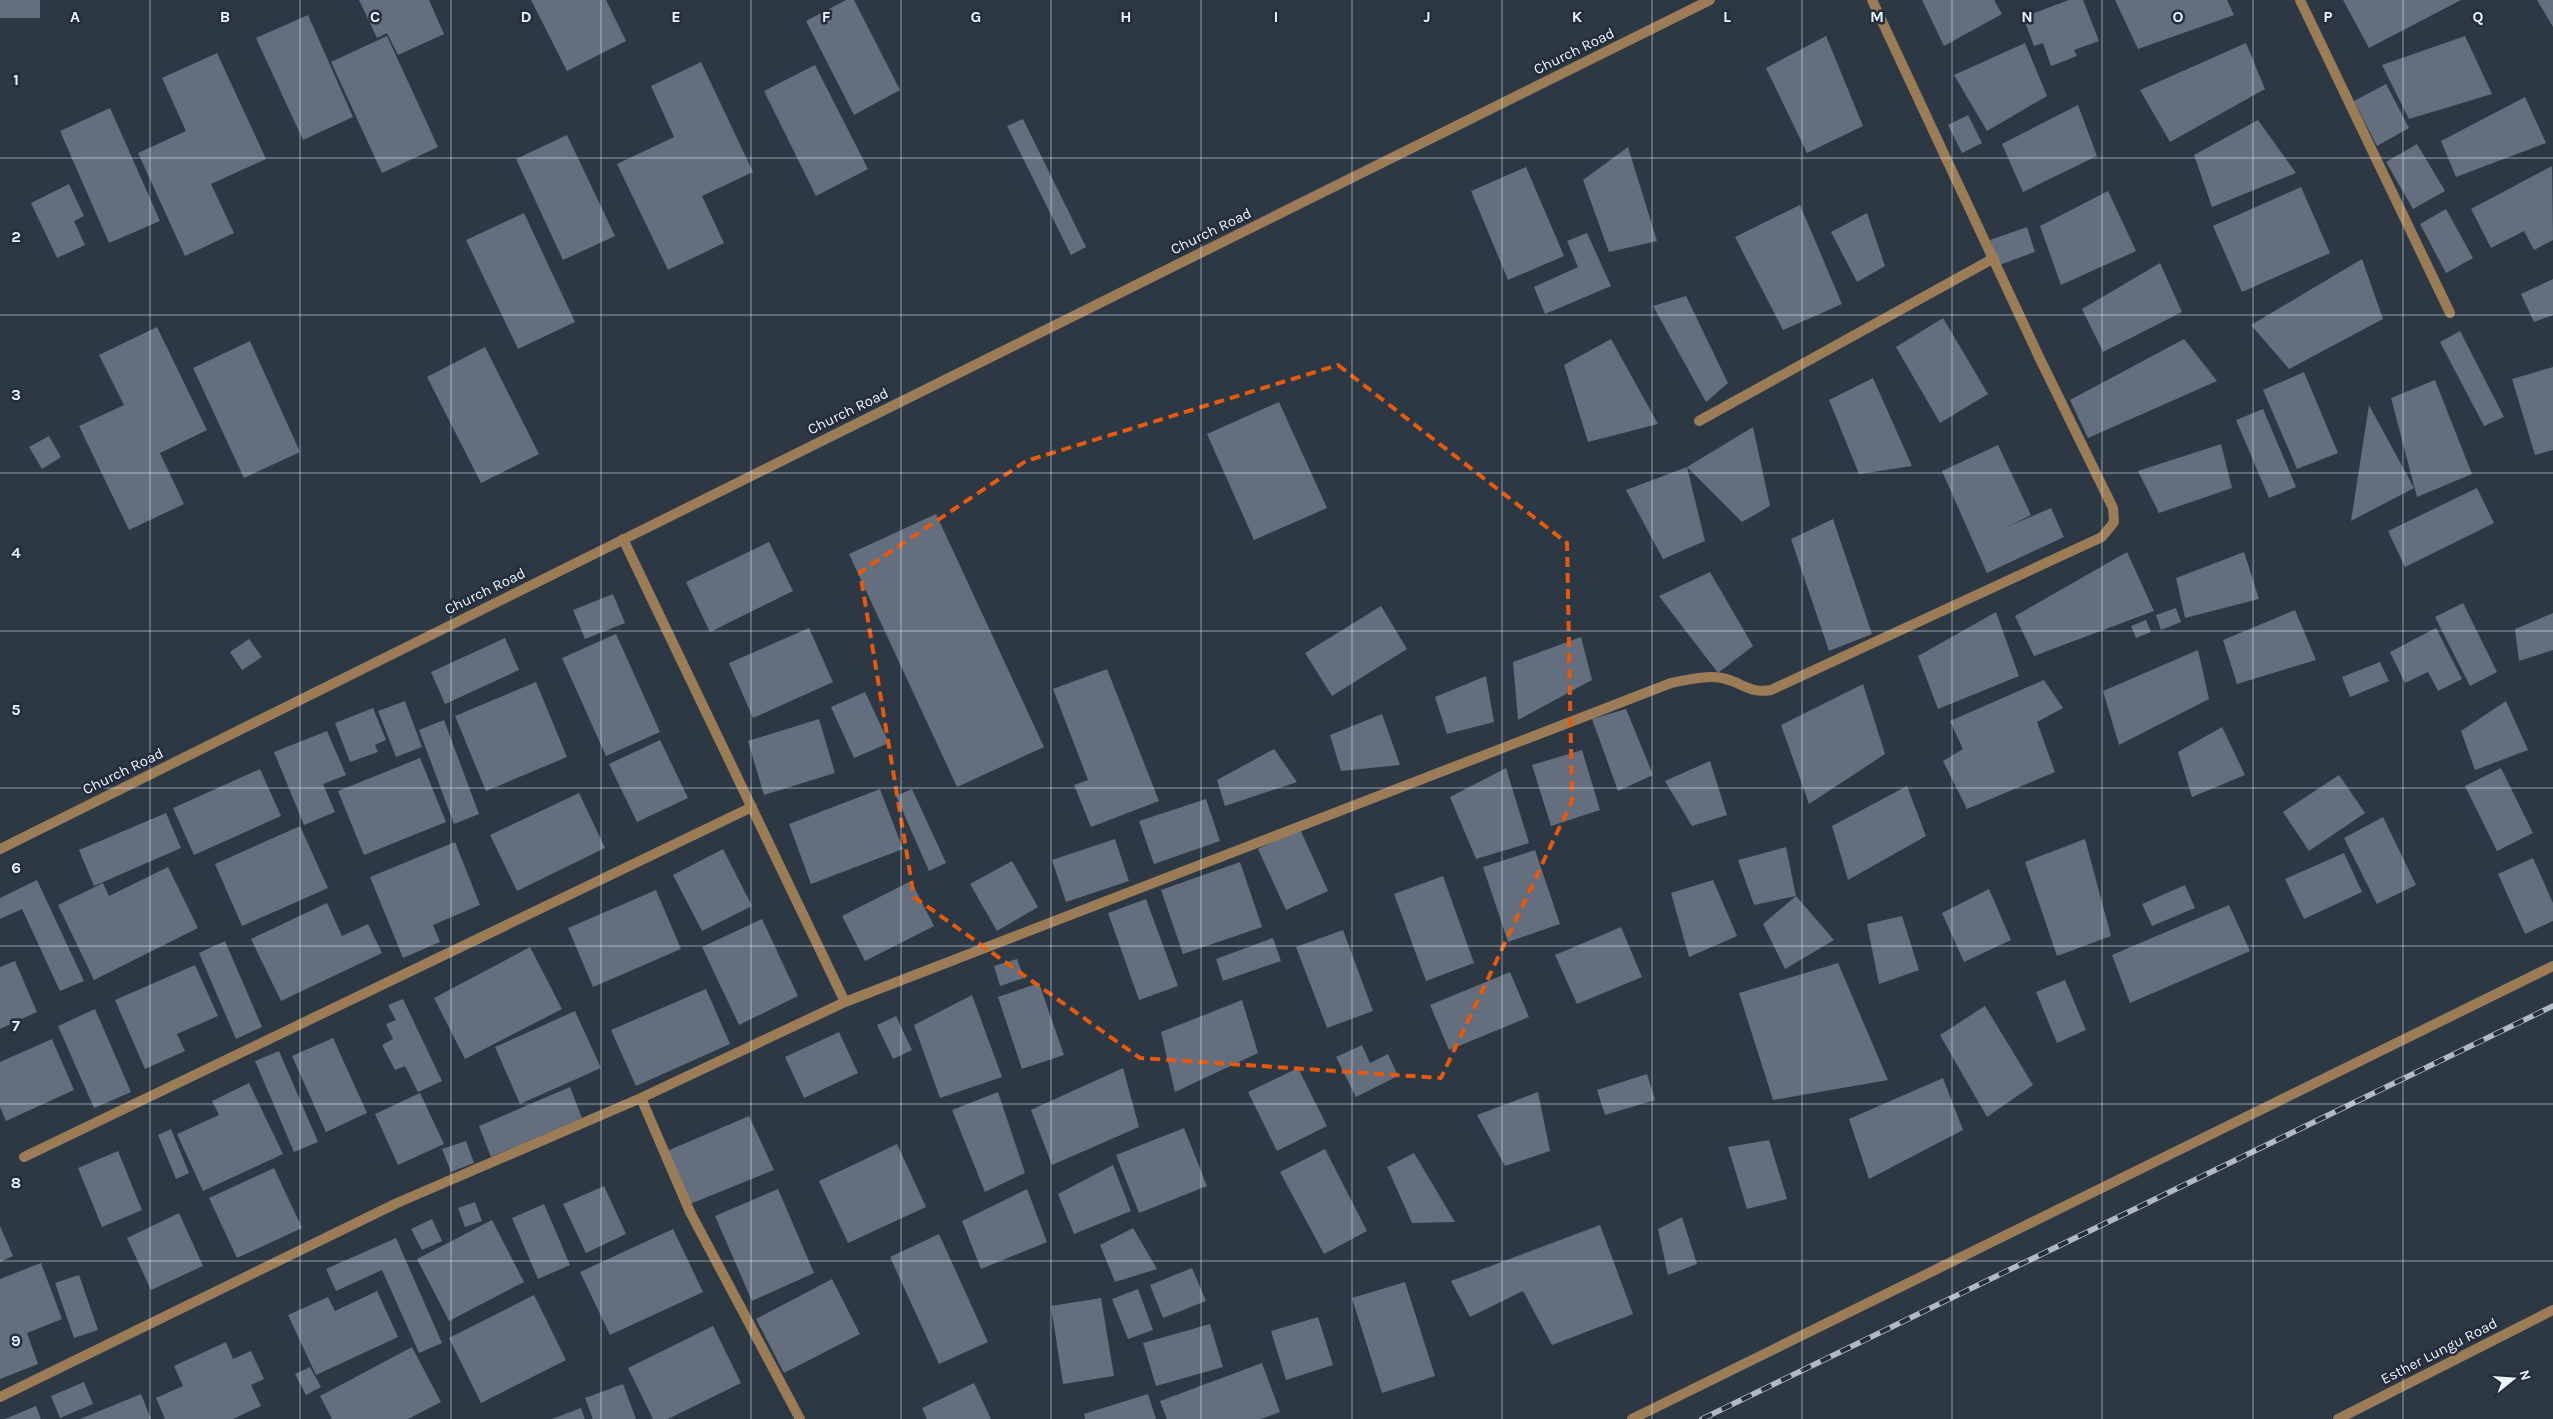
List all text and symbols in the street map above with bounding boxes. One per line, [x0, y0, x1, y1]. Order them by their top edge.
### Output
text: A [70, 7, 80, 26]
text: B [220, 7, 230, 26]
text: C [370, 7, 380, 26]
text: D [521, 7, 532, 26]
text: E [671, 7, 681, 26]
text: F [822, 7, 831, 26]
text: G [971, 7, 981, 26]
text: H [1120, 7, 1132, 26]
text: I [1274, 7, 1278, 26]
text: J [1423, 7, 1431, 26]
text: K [1572, 7, 1583, 26]
text: L [1723, 7, 1731, 26]
text: M [1870, 7, 1884, 26]
text: N [2021, 7, 2033, 26]
text: O [2173, 7, 2184, 26]
text: P [2323, 7, 2333, 26]
text: Q [2473, 7, 2484, 26]
street label: Church Road [1531, 24, 1617, 78]
text: 1 [13, 70, 19, 89]
street label: Church Road [1168, 204, 1254, 258]
text: 2 [11, 227, 21, 246]
street label: Church Road [805, 384, 891, 438]
text: 3 [11, 385, 21, 404]
text: 4 [11, 543, 21, 562]
street label: Church Road [442, 564, 528, 618]
text: 5 [11, 700, 21, 719]
street label: Church Road [80, 744, 166, 798]
text: 6 [11, 858, 21, 877]
text: 7 [12, 1016, 20, 1035]
text: 8 [11, 1173, 21, 1192]
street label: Esther Lungu Road [2378, 1314, 2500, 1388]
text: 9 [11, 1331, 21, 1350]
north arrow [2488, 1354, 2538, 1404]
text: N [2515, 1368, 2535, 1383]

